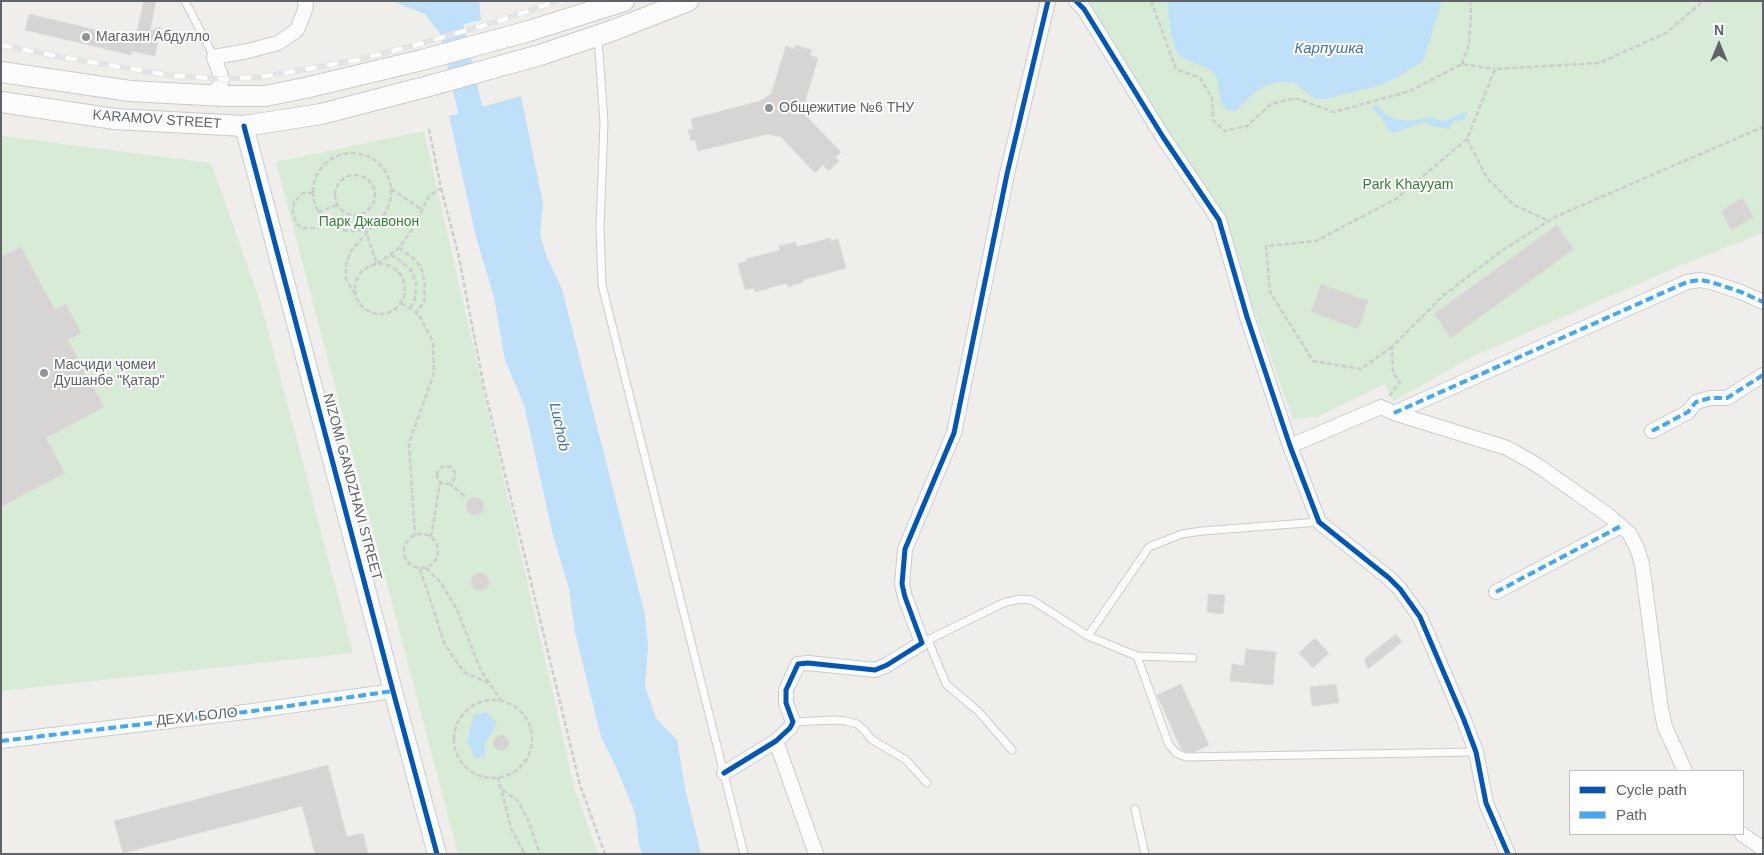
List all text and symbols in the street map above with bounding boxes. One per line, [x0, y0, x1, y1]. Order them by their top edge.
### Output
north arrow [1694, 20, 1744, 70]
text: N [1714, 22, 1724, 38]
place label: Магазин Абдулло [96, 29, 210, 45]
marker: Магазин Абдулло [80, 31, 92, 43]
water label: Карпушка [1294, 40, 1364, 58]
place label: Общежитие №6 ТНУ [779, 100, 914, 116]
marker: Общежитие №6 ТНУ [763, 102, 775, 114]
street label: KARAMOV STREET [92, 107, 222, 133]
park label: Park Khayyam [1362, 177, 1454, 193]
park label: Парк Джавонон [319, 214, 419, 230]
place label: Масҷиди ҷомеи Душанбе "Қатар" [54, 357, 164, 390]
marker: Масҷиди ҷомеи Душанбе "Қатар" [38, 367, 50, 379]
street label: NIZOMI GANDZHAVI STREET [319, 392, 385, 582]
water label: Luchob [545, 401, 573, 453]
street label: ДЕХИ БОЛО [155, 704, 239, 730]
legend [1569, 770, 1744, 835]
text: Cycle path [1616, 781, 1687, 798]
text: Path [1616, 806, 1647, 823]

